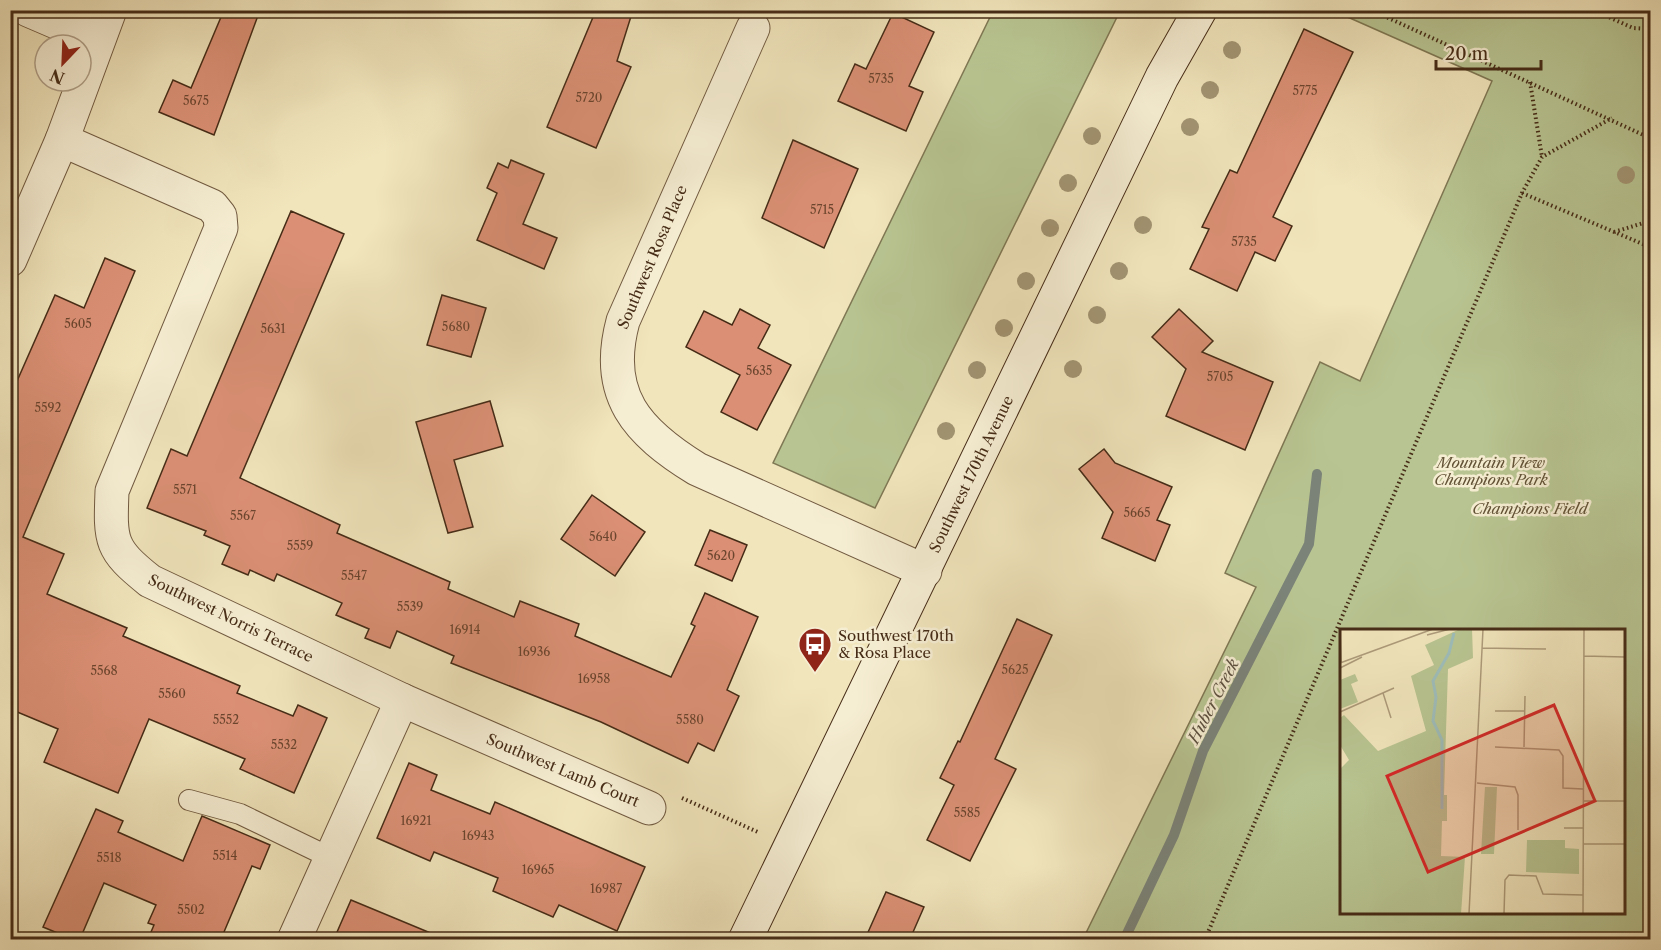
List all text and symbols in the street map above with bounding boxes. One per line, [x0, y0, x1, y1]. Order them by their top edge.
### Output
north arrow [33, 33, 93, 93]
scale bar [1436, 33, 1541, 71]
text: 20 m [1445, 43, 1489, 65]
text: N [47, 65, 67, 89]
house number: 5735 [868, 71, 894, 86]
house number: 5775 [1293, 83, 1317, 98]
house number: 5720 [576, 90, 602, 105]
house number: 5675 [183, 93, 209, 108]
street label: Southwest Rosa Place [613, 182, 691, 332]
house number: 5715 [810, 202, 834, 217]
house number: 5735 [1231, 234, 1257, 249]
house number: 5605 [64, 316, 92, 331]
house number: 5680 [442, 319, 470, 334]
house number: 5631 [260, 321, 286, 336]
house number: 5635 [746, 363, 772, 378]
house number: 5705 [1207, 369, 1233, 384]
street label: Southwest 170th Avenue [925, 392, 1017, 556]
house number: 5592 [35, 400, 62, 415]
park label: Mountain View Champions Park [1434, 453, 1548, 489]
house number: 5571 [173, 482, 197, 497]
park label: Champions Field [1472, 499, 1590, 518]
house number: 5665 [1123, 505, 1151, 520]
house number: 5567 [230, 508, 256, 523]
house number: 5640 [589, 529, 617, 544]
house number: 5559 [287, 538, 313, 553]
house number: 5620 [707, 548, 735, 563]
house number: 5547 [341, 568, 367, 583]
street label: Southwest Norris Terrace [145, 570, 317, 666]
house number: 5539 [397, 599, 423, 614]
house number: 16914 [449, 622, 481, 637]
bus stop icon: Southwest 170th & Rosa Place [797, 626, 833, 673]
place label: Southwest 170th & Rosa Place [838, 626, 954, 662]
inset map [1340, 629, 1625, 914]
house number: 16936 [518, 644, 550, 659]
water label: Huber Creek [1182, 655, 1243, 749]
house number: 5625 [1002, 662, 1028, 677]
house number: 5568 [90, 663, 118, 678]
house number: 16958 [578, 671, 610, 686]
house number: 5560 [158, 686, 186, 701]
house number: 5552 [213, 712, 239, 727]
house number: 5580 [676, 712, 704, 727]
street label: Southwest Lamb Court [484, 729, 643, 811]
house number: 5532 [271, 737, 297, 752]
house number: 5585 [954, 805, 980, 820]
house number: 16921 [400, 813, 432, 828]
house number: 16943 [462, 828, 494, 843]
house number: 5514 [212, 848, 238, 863]
house number: 5518 [96, 850, 122, 865]
house number: 16965 [522, 862, 554, 877]
house number: 16987 [590, 881, 622, 896]
house number: 5502 [177, 902, 205, 917]

